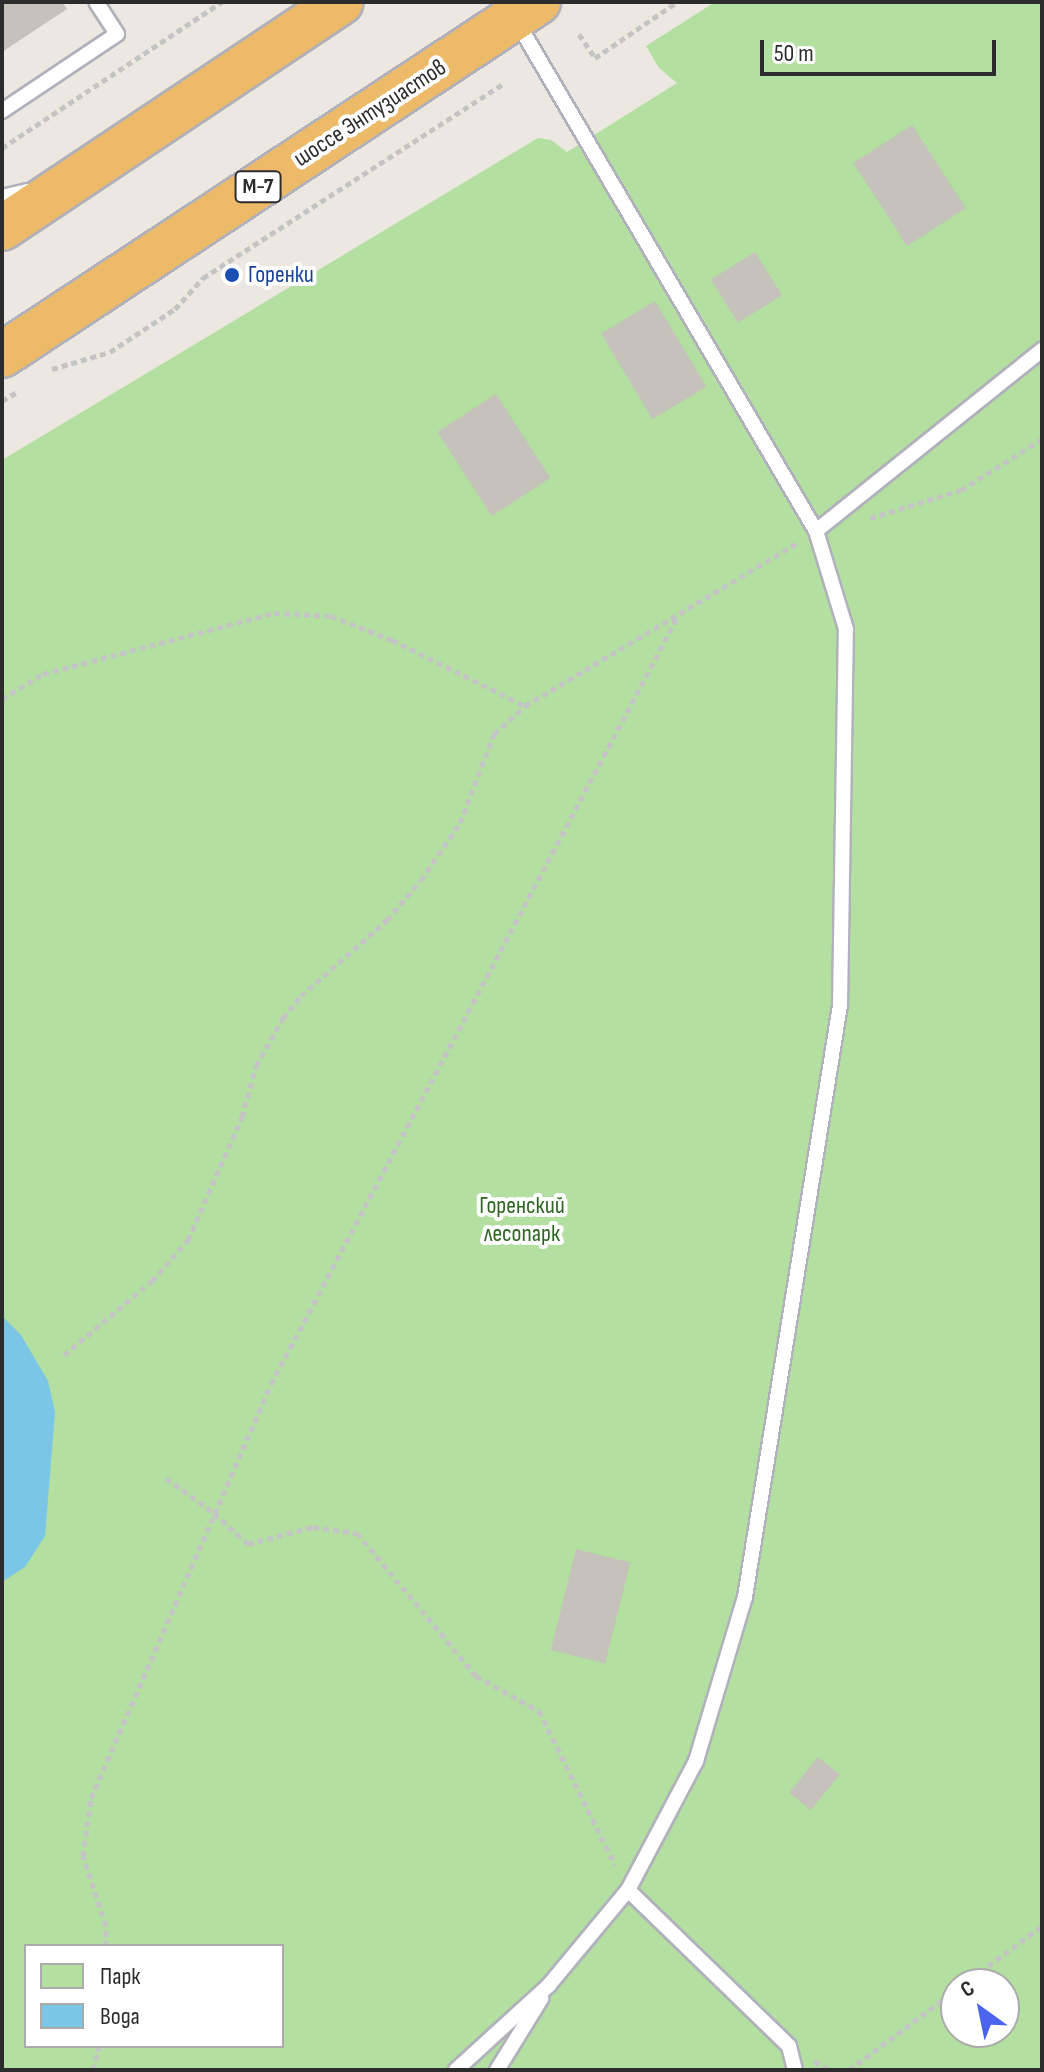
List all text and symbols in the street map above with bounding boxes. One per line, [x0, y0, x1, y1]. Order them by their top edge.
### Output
scale bar [764, 24, 1000, 74]
text: 50 m [774, 39, 814, 68]
street label: шоссе Энтузиастов [288, 53, 452, 173]
road number: М-7 [234, 169, 282, 205]
place label: Горенки [248, 261, 314, 289]
marker: Горенки [223, 266, 241, 284]
park label: Горенский лесопарк [479, 1192, 565, 1248]
legend [24, 1944, 284, 2048]
text: Парк [100, 1962, 140, 1991]
north arrow [940, 1968, 1020, 2048]
text: С [956, 1975, 980, 2004]
text: Вода [100, 2002, 140, 2031]

